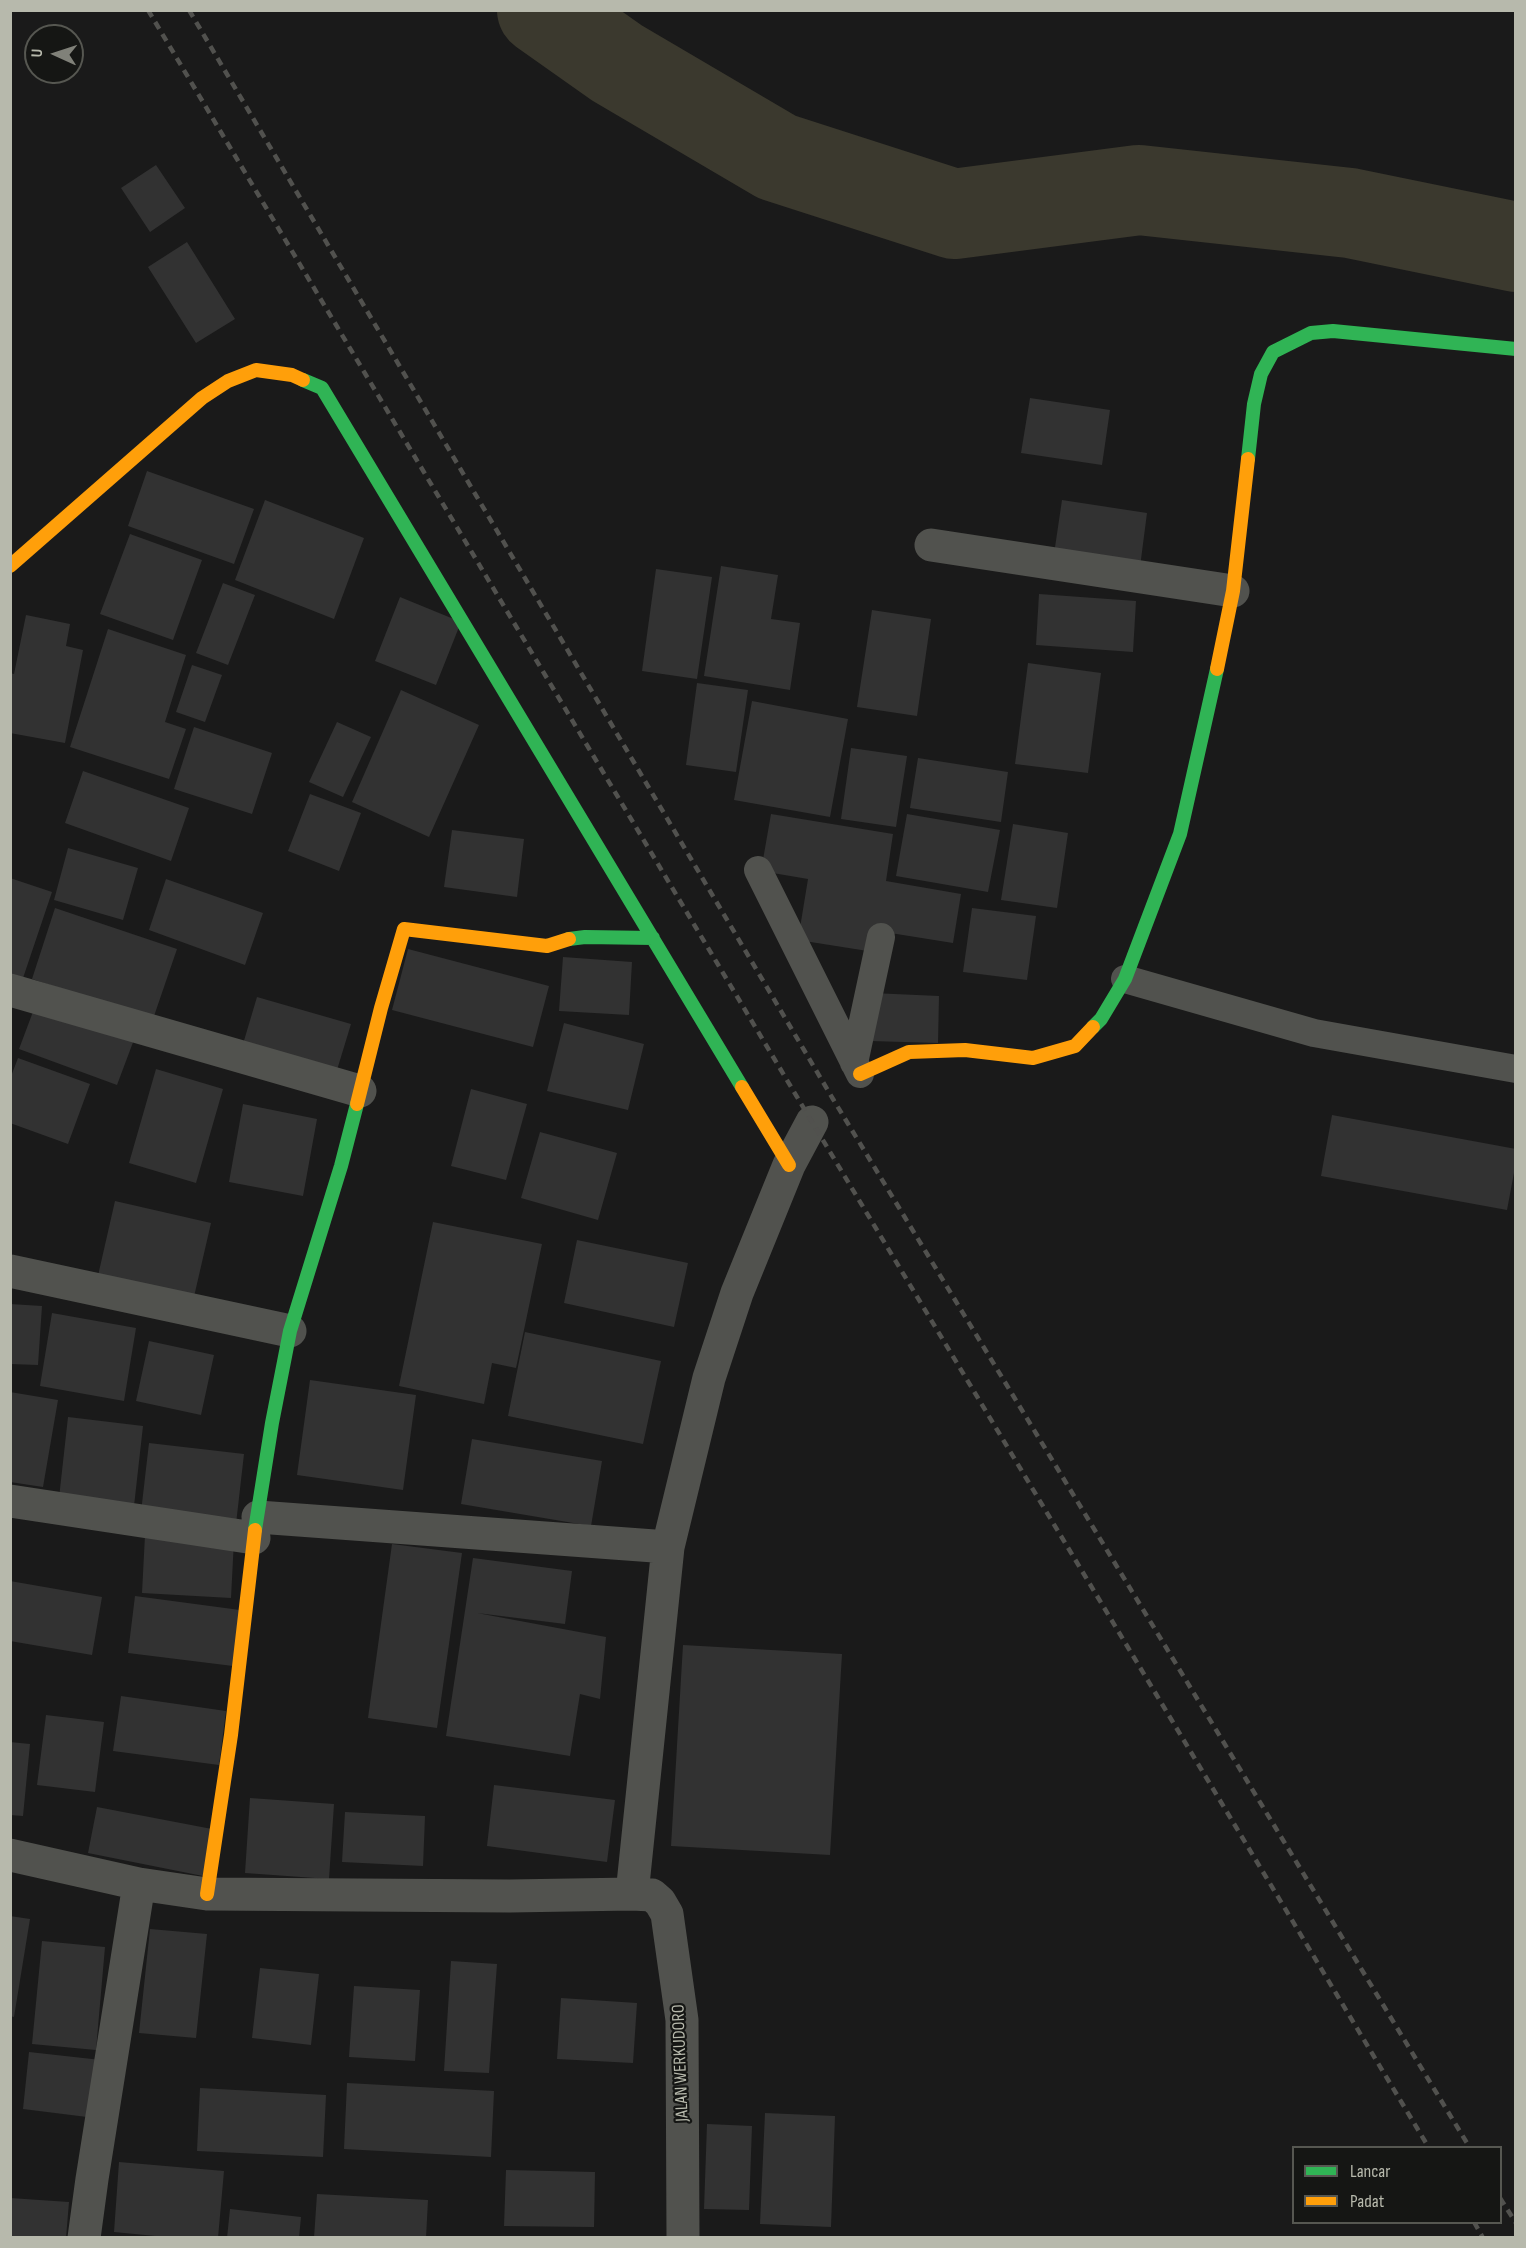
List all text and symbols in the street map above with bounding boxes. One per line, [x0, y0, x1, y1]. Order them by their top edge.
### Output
north arrow [24, 24, 84, 84]
text: U [28, 48, 47, 58]
street label: JALAN WERKUDORO [668, 2004, 694, 2122]
legend [1292, 2146, 1502, 2224]
text: Lancar [1350, 2161, 1390, 2182]
text: Padat [1350, 2191, 1384, 2212]

